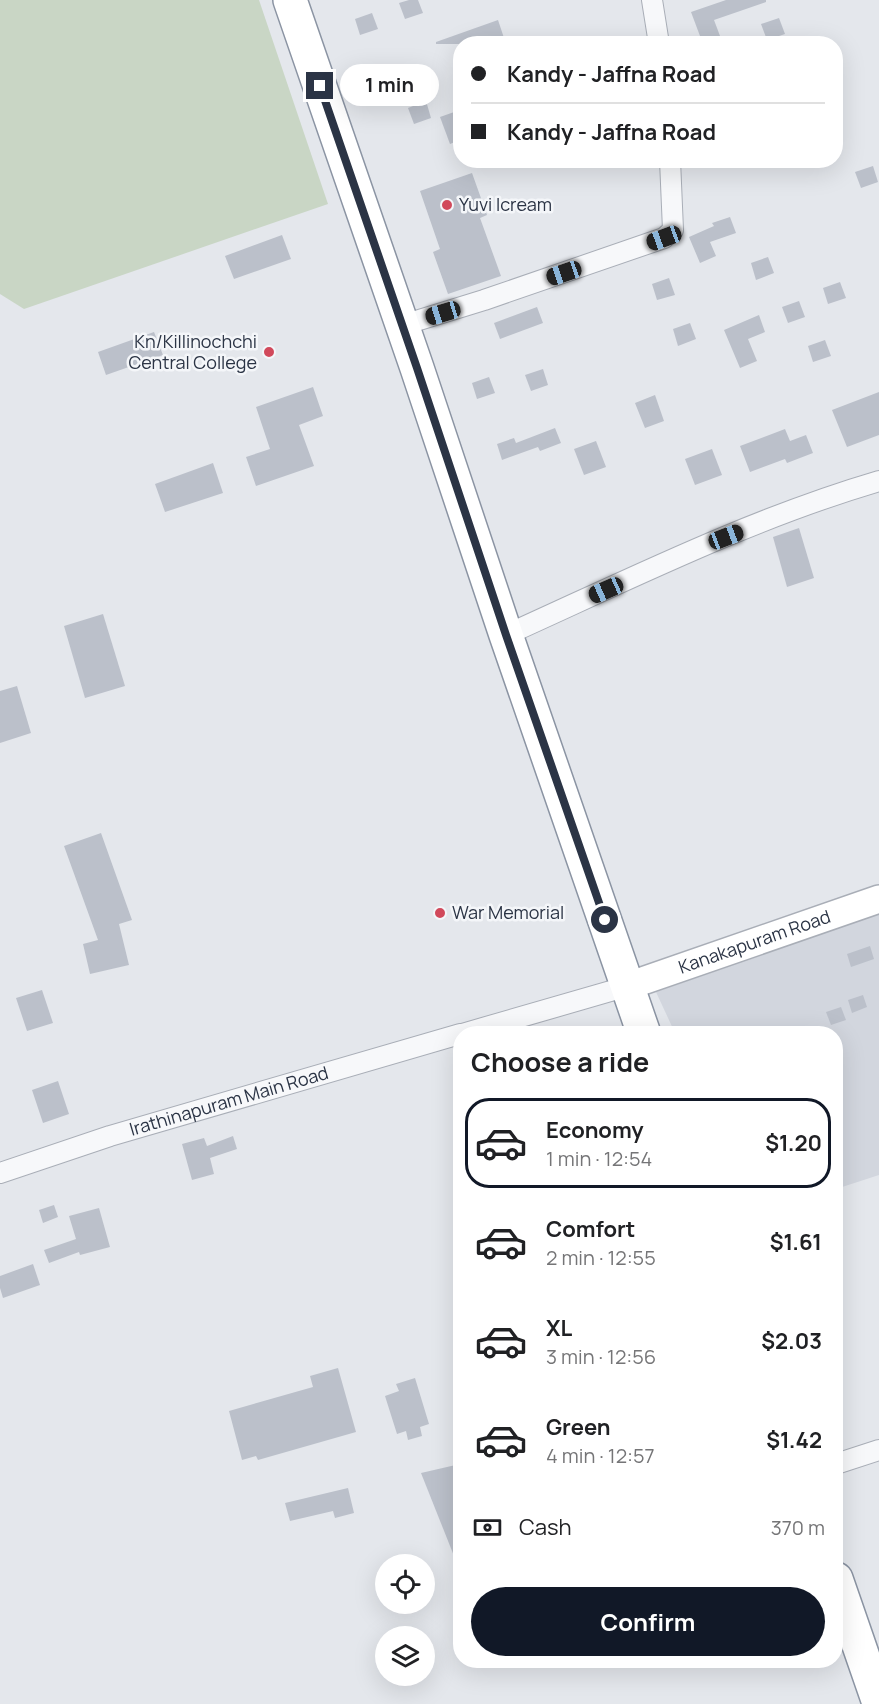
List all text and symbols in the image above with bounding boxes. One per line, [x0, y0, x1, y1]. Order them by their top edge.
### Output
text: Kandy - Jaffna Road [507, 59, 716, 89]
callout: 1 min [341, 65, 440, 107]
text: 1 min [365, 71, 414, 98]
route end [306, 72, 333, 99]
text: Kandy - Jaffna Road [507, 117, 716, 147]
place label: Yuvi Icream [459, 192, 552, 216]
marker: Yuvi Icream [440, 198, 454, 212]
car [644, 223, 684, 253]
car [544, 259, 584, 287]
car [423, 299, 463, 327]
place label: Kn/Killinochchi Central College [128, 329, 257, 374]
marker: Kn/Killinochchi Central College [262, 345, 276, 359]
car [706, 522, 746, 552]
car [586, 574, 626, 606]
place label: War Memorial [452, 900, 564, 924]
street label: Kanakapuram Road [675, 904, 834, 979]
marker: War Memorial [433, 906, 447, 920]
route start [591, 906, 618, 933]
text: Choose a ride [471, 1043, 649, 1080]
street label: Irathinapuram Main Road [127, 1060, 331, 1141]
text: Economy [546, 1115, 644, 1145]
icon: car [474, 1116, 528, 1170]
text: $1.20 [765, 1128, 822, 1158]
text: 1 min · 12:54 [546, 1145, 652, 1172]
text: Comfort [546, 1214, 635, 1244]
icon: car [474, 1215, 528, 1269]
text: $1.61 [770, 1227, 822, 1257]
text: 2 min · 12:55 [546, 1244, 656, 1271]
text: XL [546, 1313, 572, 1343]
icon: car [474, 1314, 528, 1368]
text: $2.03 [761, 1326, 822, 1356]
text: 3 min · 12:56 [546, 1343, 656, 1370]
text: Green [546, 1412, 611, 1442]
icon: car [474, 1413, 528, 1467]
text: $1.42 [766, 1425, 822, 1455]
text: 4 min · 12:57 [546, 1442, 655, 1469]
icon: cash [471, 1511, 504, 1544]
text: Cash [519, 1512, 572, 1542]
text: 370 m [771, 1514, 825, 1541]
map controls [375, 1554, 435, 1686]
button: locate [375, 1554, 435, 1614]
button: Confirm [471, 1587, 825, 1656]
button: layers [375, 1626, 435, 1686]

